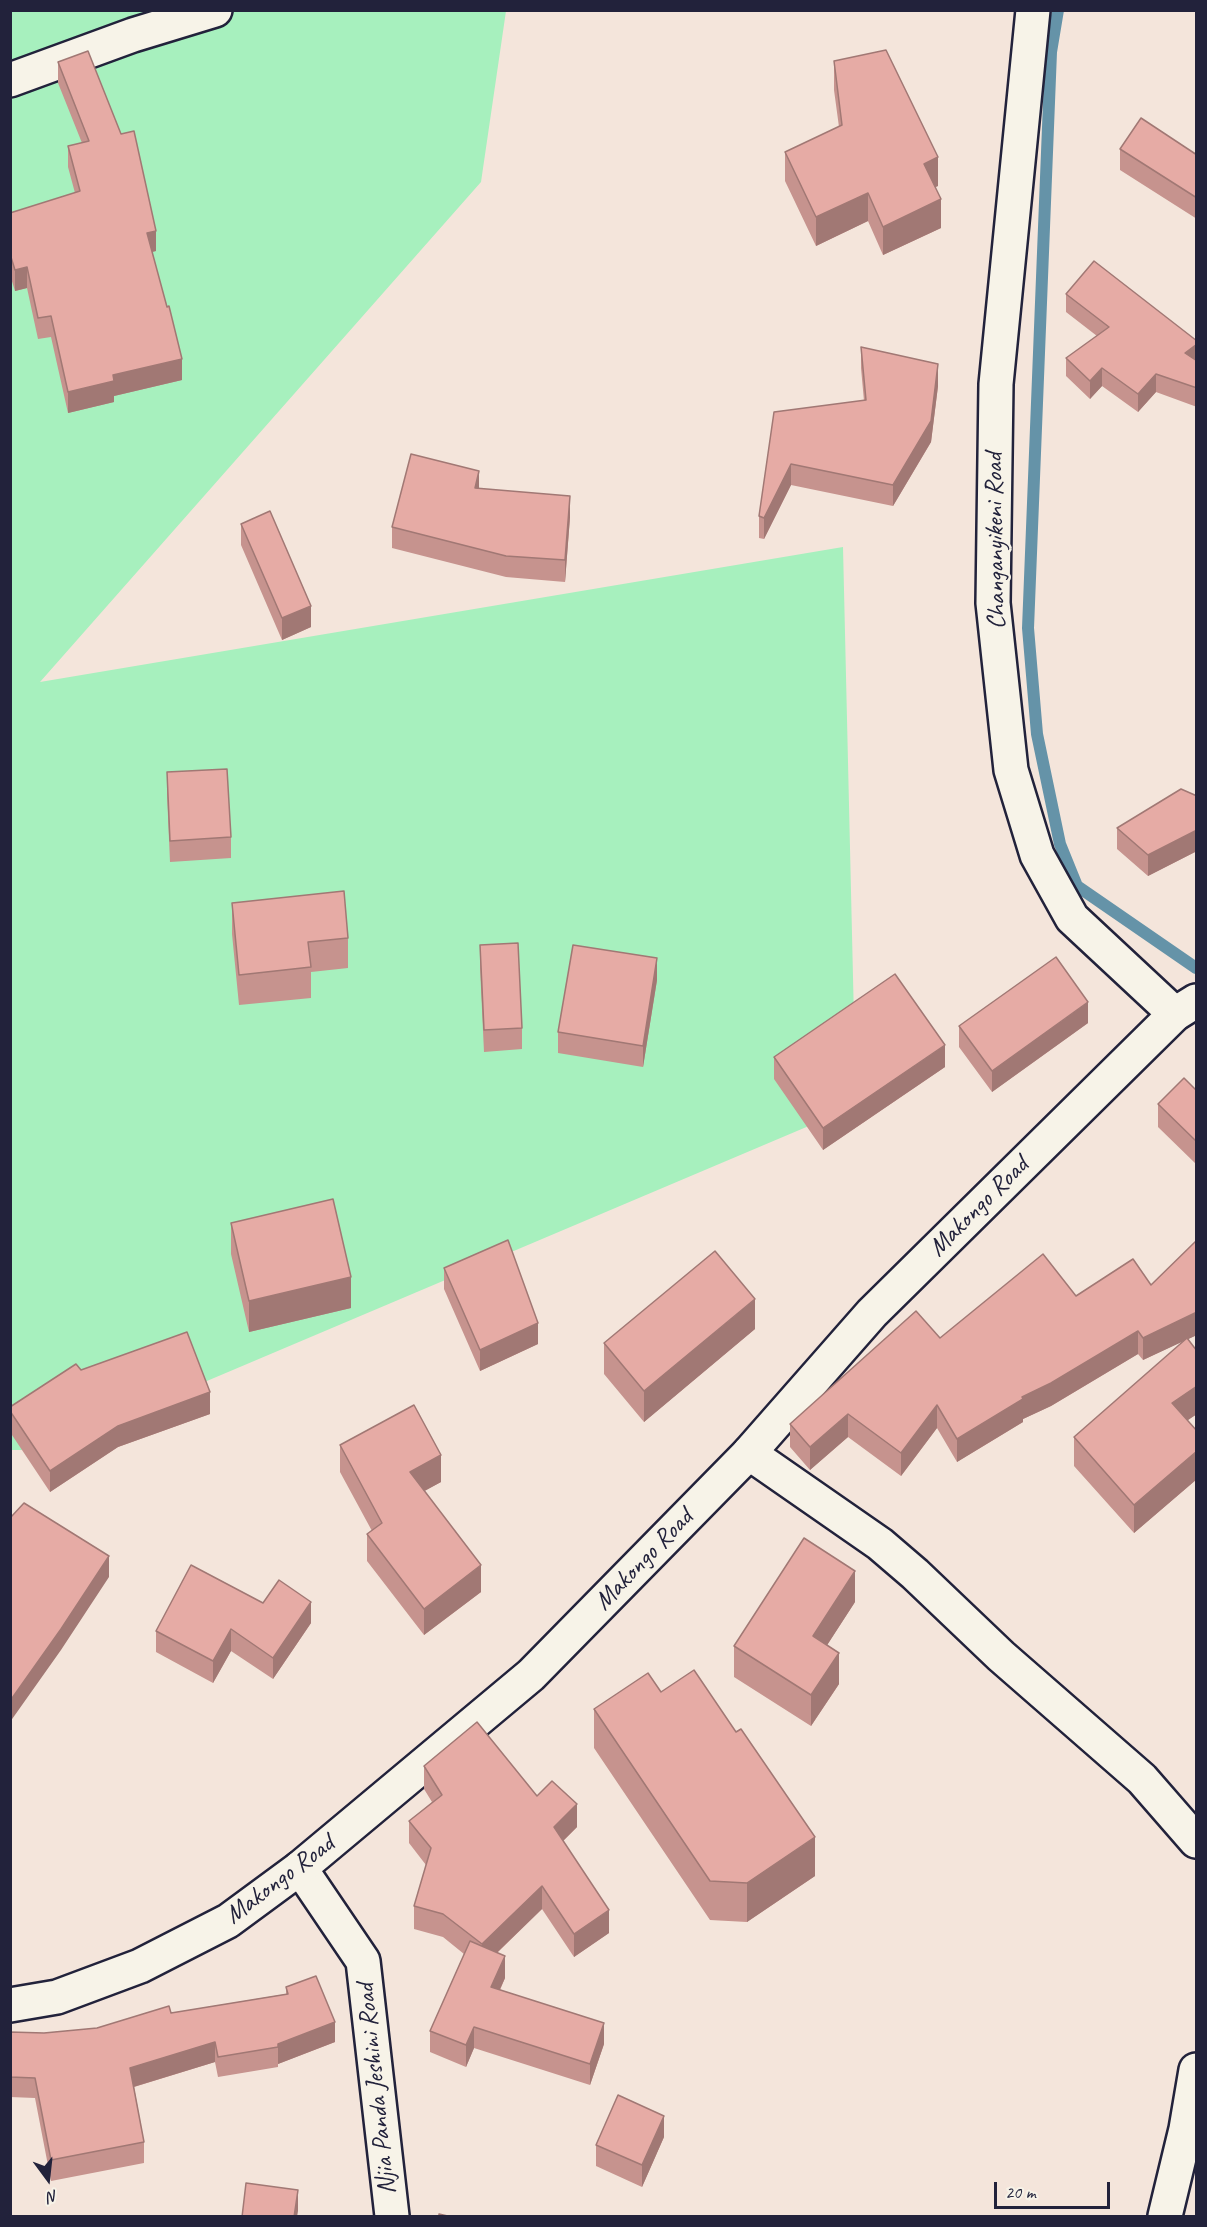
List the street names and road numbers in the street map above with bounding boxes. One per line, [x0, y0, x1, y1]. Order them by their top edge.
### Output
street label: Changanyikeni Road [979, 452, 1013, 630]
street label: Makongo Road [922, 1150, 1036, 1264]
street label: Makongo Road [588, 1503, 700, 1617]
street label: Makongo Road [219, 1829, 341, 1931]
street label: Njia Panda Jeshini Road [350, 1982, 404, 2196]

